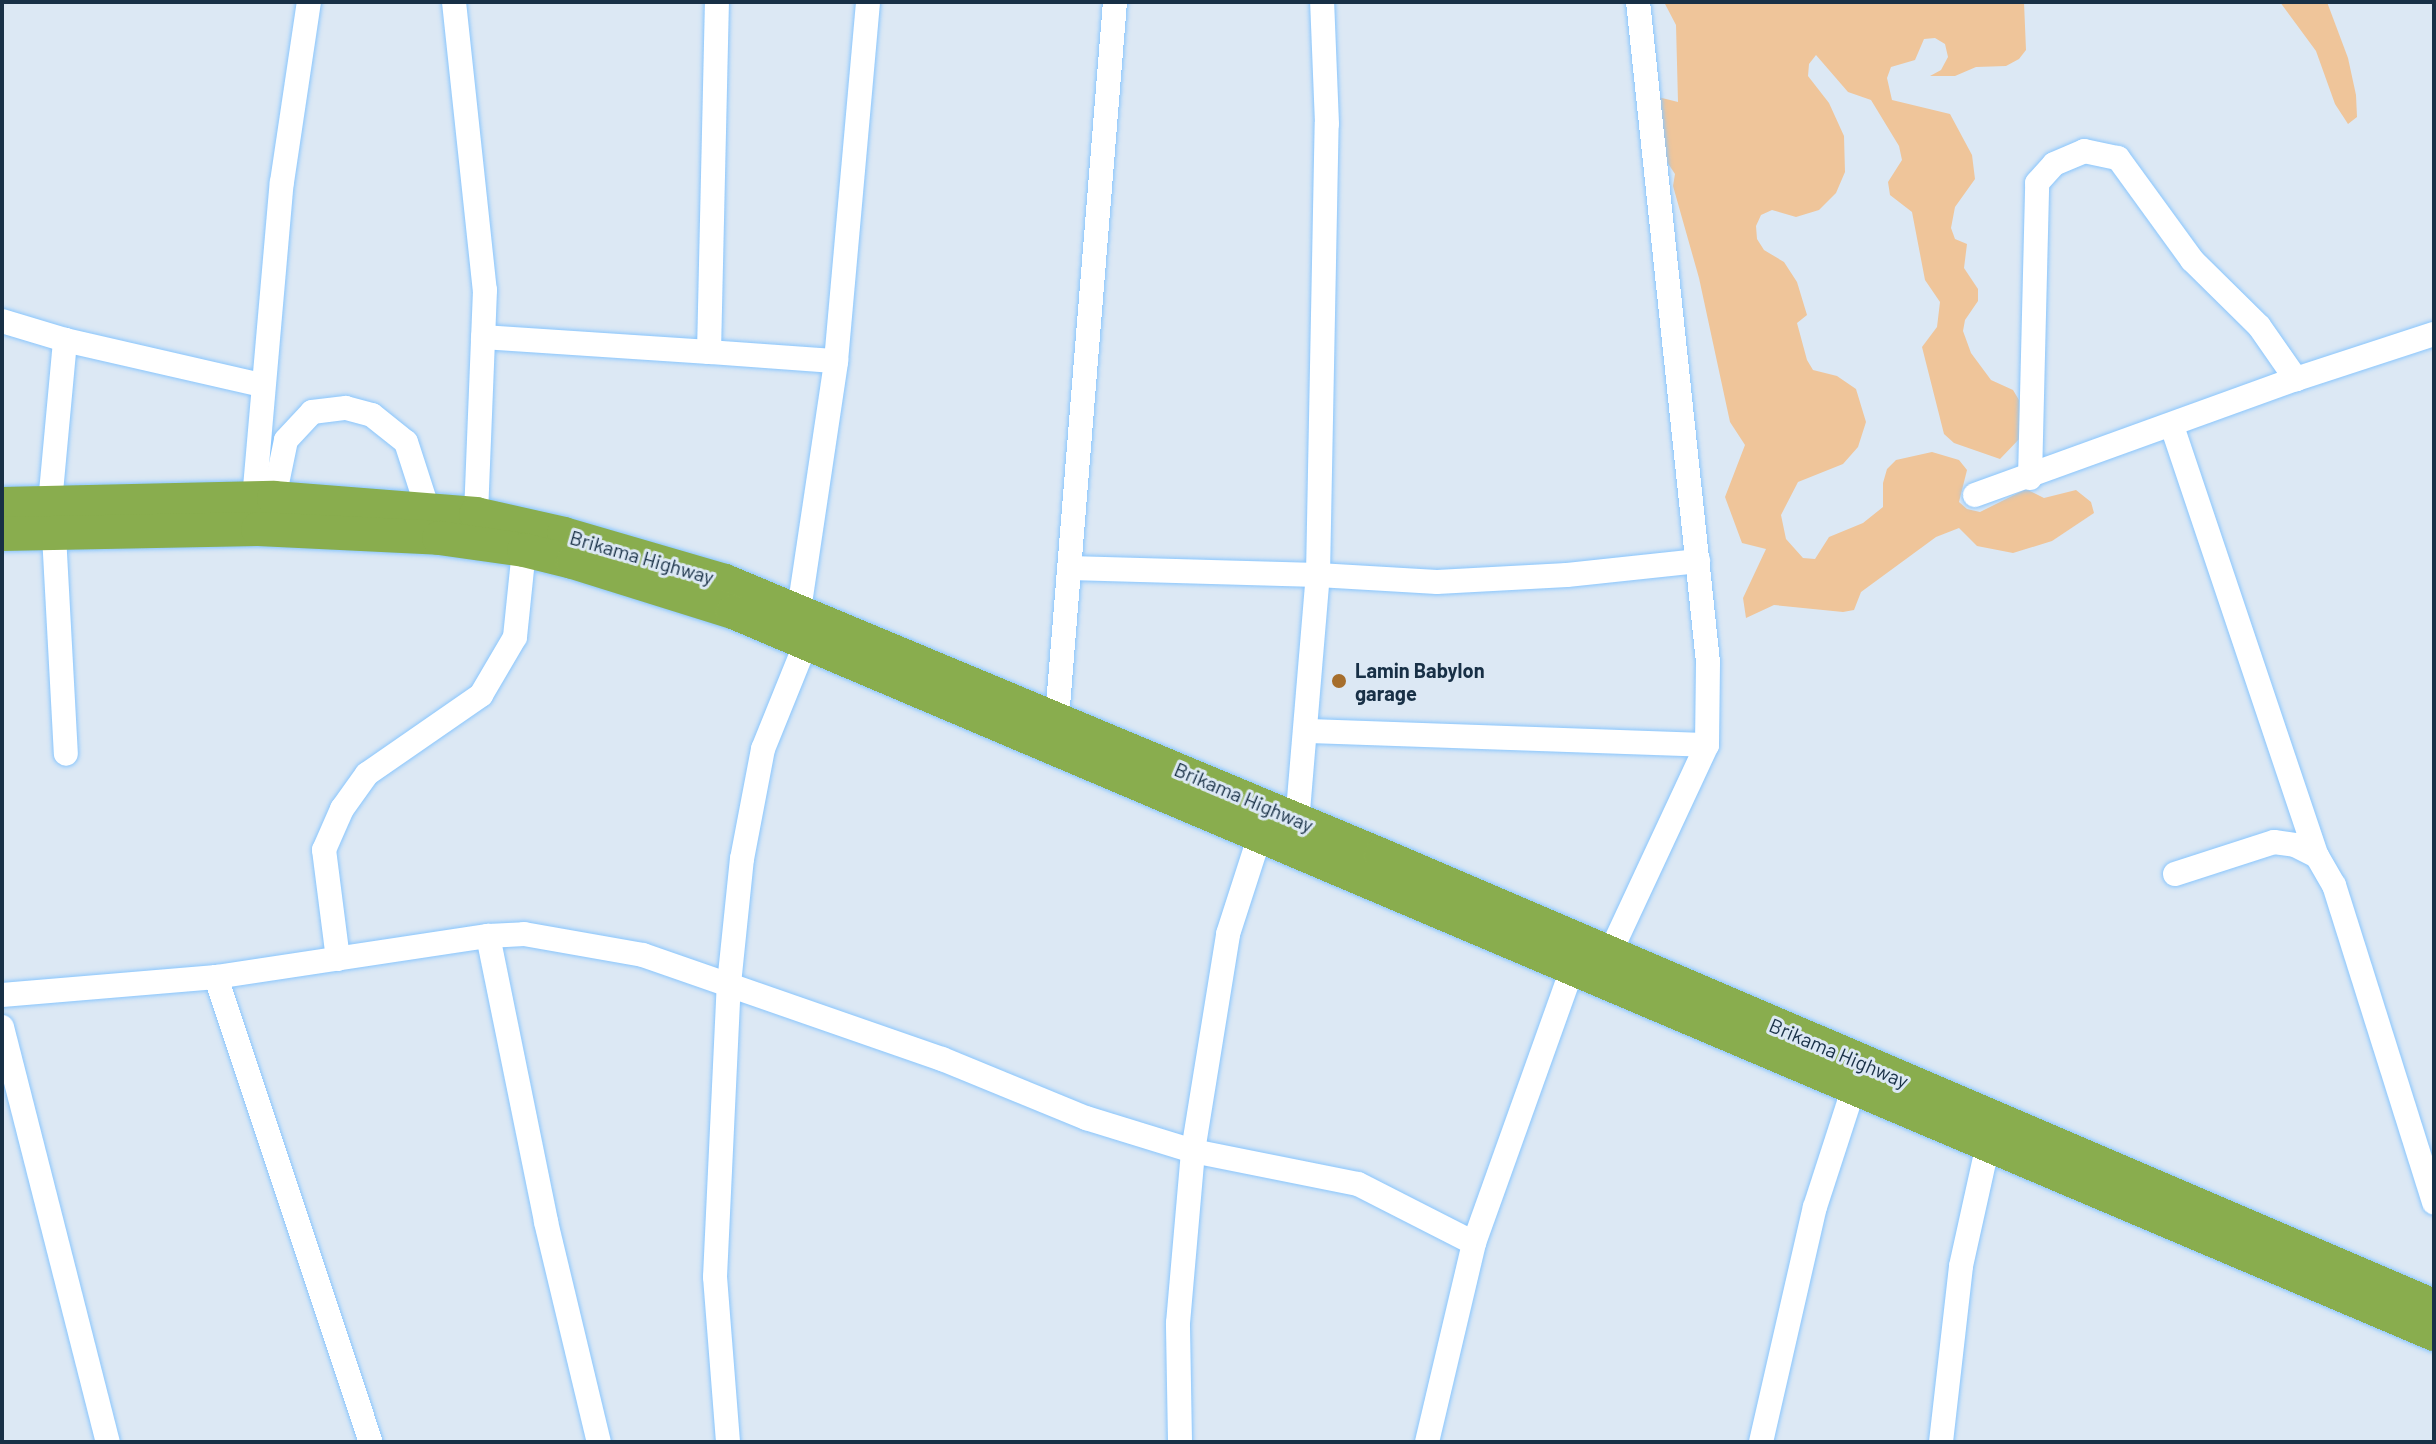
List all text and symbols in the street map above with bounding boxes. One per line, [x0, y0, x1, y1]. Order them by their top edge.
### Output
street label: Brikama Highway [567, 525, 717, 589]
place label: Lamin Babylon garage [1355, 658, 1485, 705]
marker: Lamin Babylon garage [1330, 672, 1348, 690]
street label: Brikama Highway [1171, 757, 1317, 837]
street label: Brikama Highway [1766, 1013, 1912, 1093]

